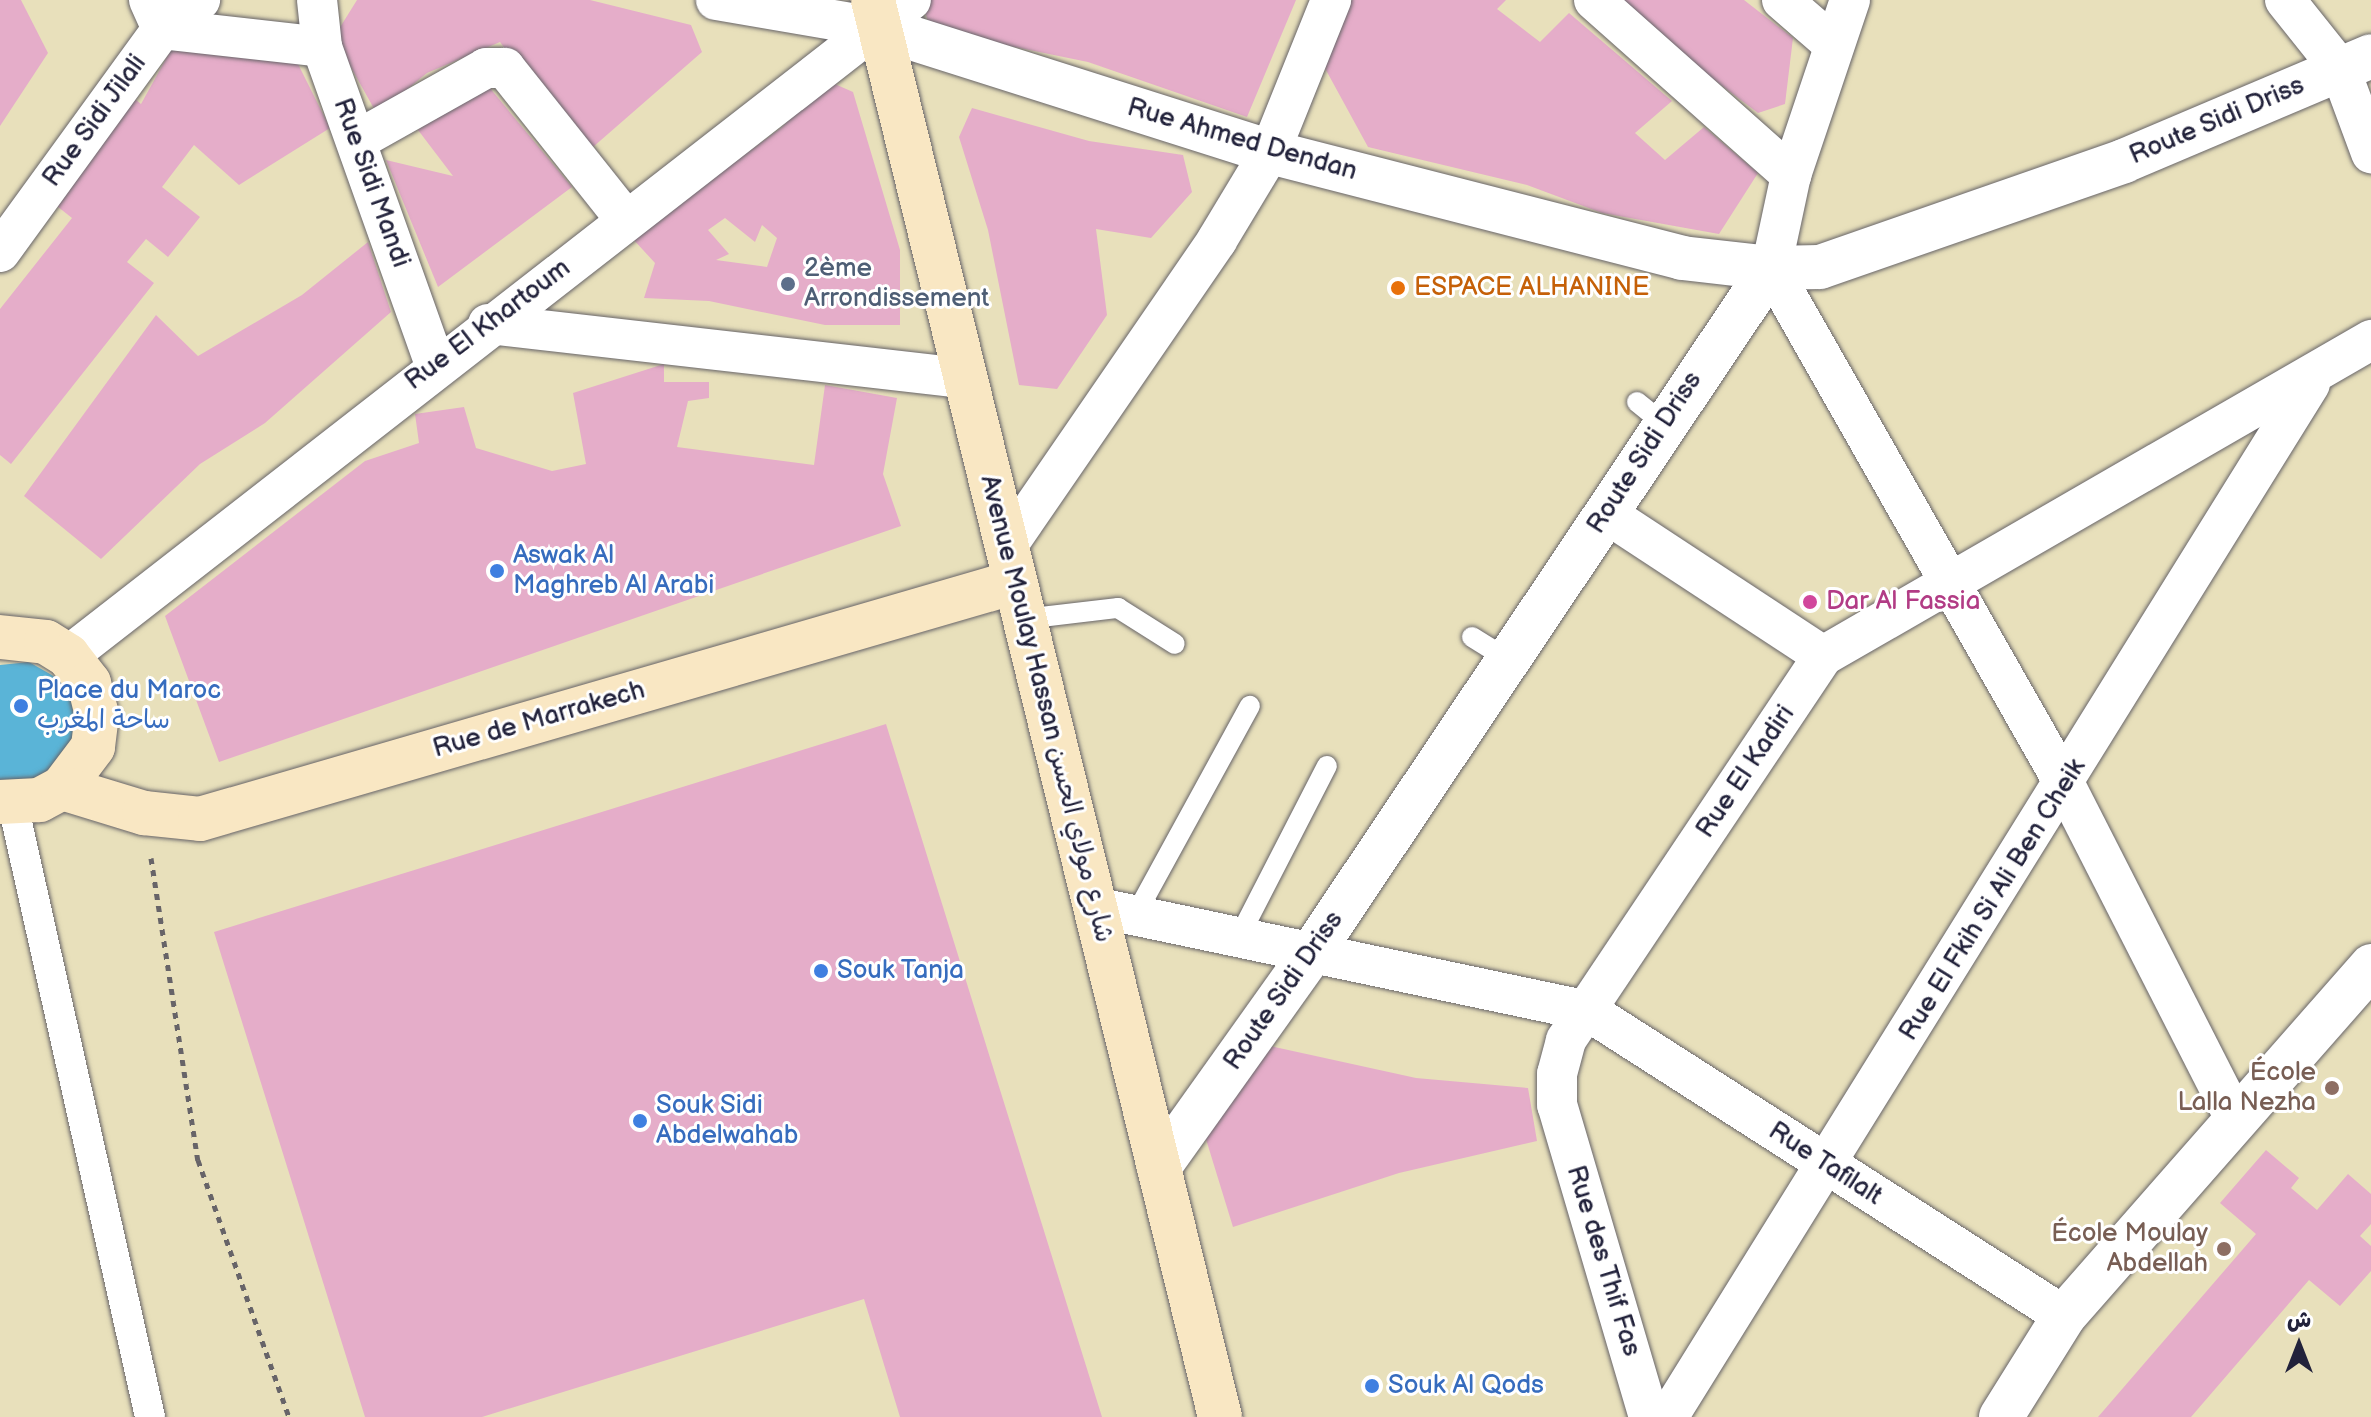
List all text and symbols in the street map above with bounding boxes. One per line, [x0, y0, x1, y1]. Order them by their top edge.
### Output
street label: Rue Sidi Jilali [36, 48, 154, 194]
street label: Route Sidi Driss [2125, 70, 2309, 172]
street label: Rue Ahmed Dendan [1124, 92, 1360, 188]
street label: Rue Sidi Mandi [326, 94, 416, 272]
street label: Rue El Khartoum [399, 253, 577, 397]
place label: 2ème Arrondissement [804, 253, 989, 314]
place label: ESPACE ALHANINE [1414, 272, 1649, 304]
marker: 2ème Arrondissement [779, 275, 797, 293]
marker: ESPACE ALHANINE [1389, 279, 1407, 297]
street label: Route Sidi Driss [1581, 366, 1709, 540]
street label: Avenue Moulay Hassan شارع مولاي الحسن [973, 471, 1119, 947]
place label: Aswak Al Maghreb Al Arabi [513, 540, 714, 602]
marker: Aswak Al Maghreb Al Arabi [488, 562, 506, 580]
place label: Dar Al Fassia [1826, 586, 1980, 618]
marker: Dar Al Fassia [1801, 593, 1819, 611]
place label: Place du Maroc ساحة المغرب [37, 675, 221, 736]
street label: Rue de Marrakech [430, 675, 648, 765]
marker: Place du Maroc ساحة المغرب [12, 697, 30, 715]
street label: Rue El Kadiri [1690, 700, 1802, 844]
street label: Rue El Fkih Si Ali Ben Cheik [1893, 753, 2093, 1047]
street label: Route Sidi Driss [1218, 905, 1350, 1077]
place label: Souk Tanja [837, 955, 965, 987]
marker: Souk Tanja [812, 962, 830, 980]
place label: École Lalla Nezha [2177, 1057, 2316, 1118]
marker: École Lalla Nezha [2323, 1079, 2341, 1097]
place label: Souk Sidi Abdelwahab [656, 1090, 798, 1152]
marker: Souk Sidi Abdelwahab [631, 1112, 649, 1130]
street label: Rue Tafilalt [1762, 1116, 1888, 1212]
street label: Rue des Thif Fas [1559, 1162, 1647, 1360]
place label: École Moulay Abdellah [2051, 1218, 2208, 1280]
marker: École Moulay Abdellah [2215, 1240, 2233, 1258]
north arrow [2259, 1305, 2339, 1385]
text: ش [2287, 1307, 2311, 1334]
place label: Souk Al Qods [1388, 1370, 1544, 1402]
marker: Souk Al Qods [1363, 1377, 1381, 1395]

